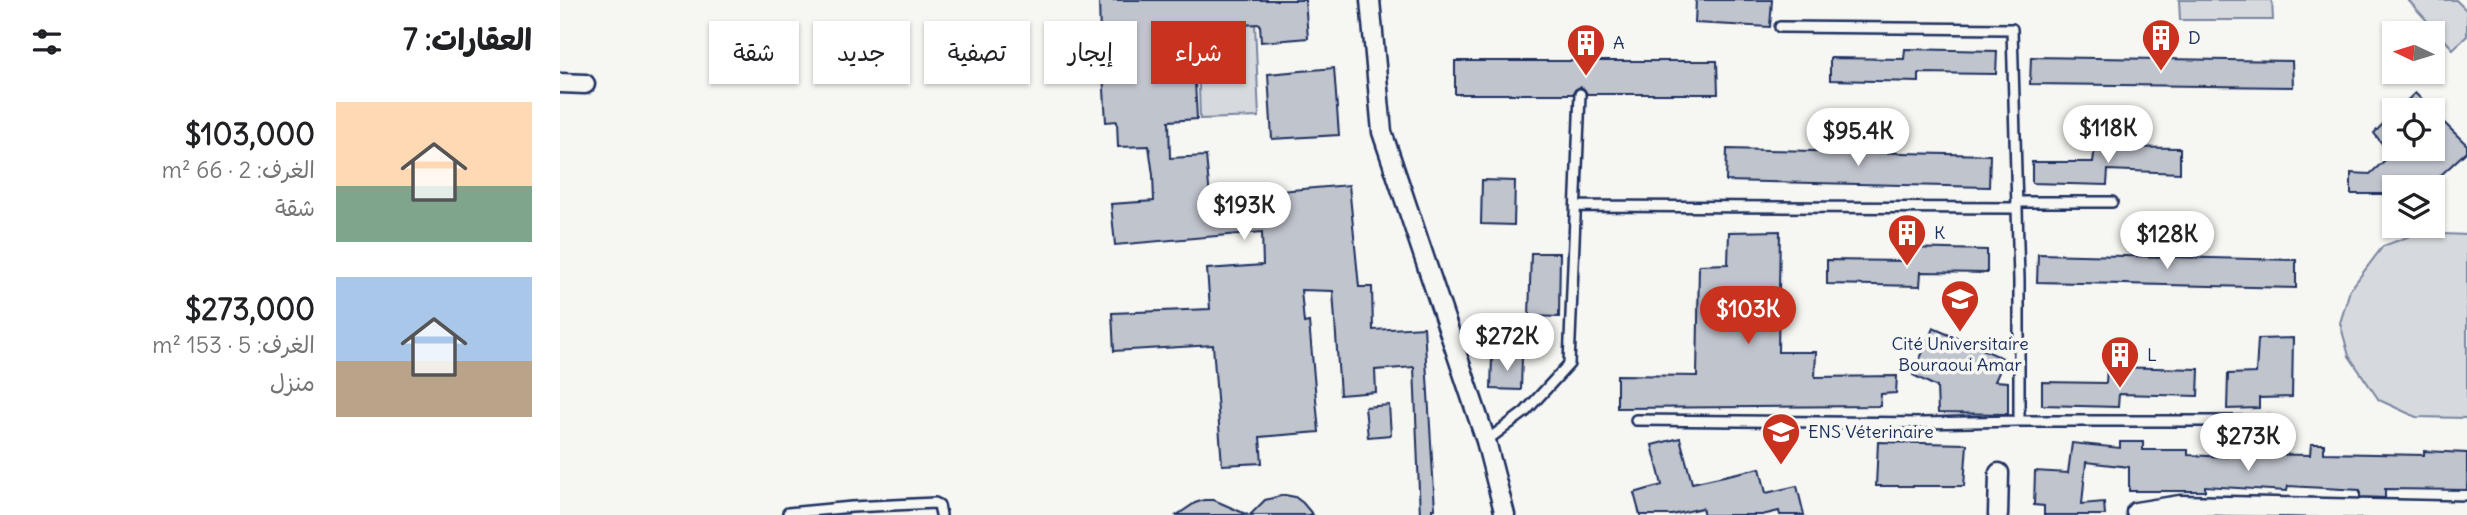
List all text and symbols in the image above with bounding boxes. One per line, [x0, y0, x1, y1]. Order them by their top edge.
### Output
building icon: D [2140, 17, 2182, 72]
text: العقارات: 7 [403, 20, 532, 58]
chip: شقة [709, 21, 799, 84]
chip: جديد [813, 21, 910, 84]
chip: تصفية [924, 21, 1030, 84]
chip: إيجار [1044, 21, 1137, 84]
chip: شراء [1151, 21, 1246, 84]
north arrow [2382, 21, 2445, 84]
map controls [2382, 21, 2445, 238]
building icon: A [1565, 22, 1607, 77]
icon: filters [28, 23, 66, 61]
place label: D [2188, 26, 2201, 49]
place label: A [1613, 31, 1625, 54]
button: locate [2382, 98, 2445, 161]
pin: $118K [2059, 106, 2157, 165]
pin: $95.4K [1801, 108, 1915, 168]
text: $118K [2079, 113, 2137, 142]
text: $103,000 [185, 115, 315, 153]
text: $95.4K [1822, 116, 1894, 145]
icon: home [392, 130, 476, 214]
text: الغرف: 2 · 66 m² [162, 155, 315, 184]
button: layers [2382, 175, 2445, 238]
pin: $193K [1195, 182, 1293, 242]
text: $193K [1213, 190, 1275, 219]
text: شقة [275, 193, 315, 222]
building icon: K [1886, 212, 1928, 267]
pin: $128K [2118, 212, 2216, 271]
text: $128K [2136, 219, 2198, 248]
place label: K [1934, 221, 1945, 244]
school or university icon: Cité Universitaire Bouraoui Amar [1939, 278, 1981, 333]
pin: $103K [1699, 286, 1797, 346]
text: $273,000 [185, 290, 315, 328]
text: $103K [1716, 294, 1780, 323]
icon: home [392, 305, 476, 389]
pin: $272K [1458, 314, 1556, 373]
text: $272K [1475, 321, 1539, 350]
text: الغرف: 5 · 153 m² [152, 330, 315, 359]
place label: Cité Universitaire Bouraoui Amar [1891, 332, 2029, 376]
building icon: L [2099, 334, 2141, 389]
place label: L [2147, 343, 2157, 366]
text: منزل [270, 368, 315, 397]
school or university icon: ENS Véterinaire [1760, 411, 1802, 466]
pin: $273K [2199, 414, 2297, 473]
place label: ENS Véterinaire [1808, 420, 1934, 443]
text: $273K [2216, 421, 2280, 450]

